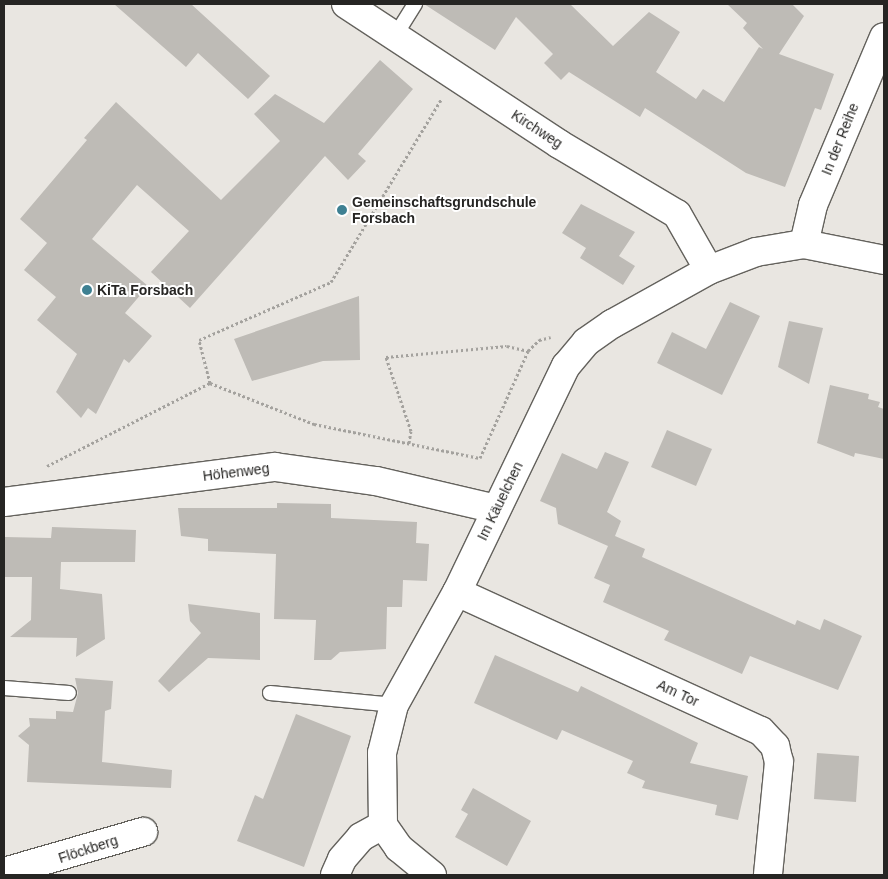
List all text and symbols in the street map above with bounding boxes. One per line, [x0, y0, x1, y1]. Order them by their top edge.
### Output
street label: In der Reihe [818, 100, 862, 178]
street label: Kirchweg [508, 106, 566, 152]
place label: Gemeinschaftsgrundschule Forsbach [352, 194, 536, 226]
marker: Gemeinschaftsgrundschule Forsbach [336, 204, 348, 216]
place label: KiTa Forsbach [97, 282, 193, 298]
marker: KiTa Forsbach [81, 284, 93, 296]
street label: Im Käuelchen [474, 459, 526, 543]
street label: Höhenweg [202, 460, 270, 484]
street label: Am Tor [654, 676, 702, 710]
street label: Flöckberg [56, 832, 120, 866]

